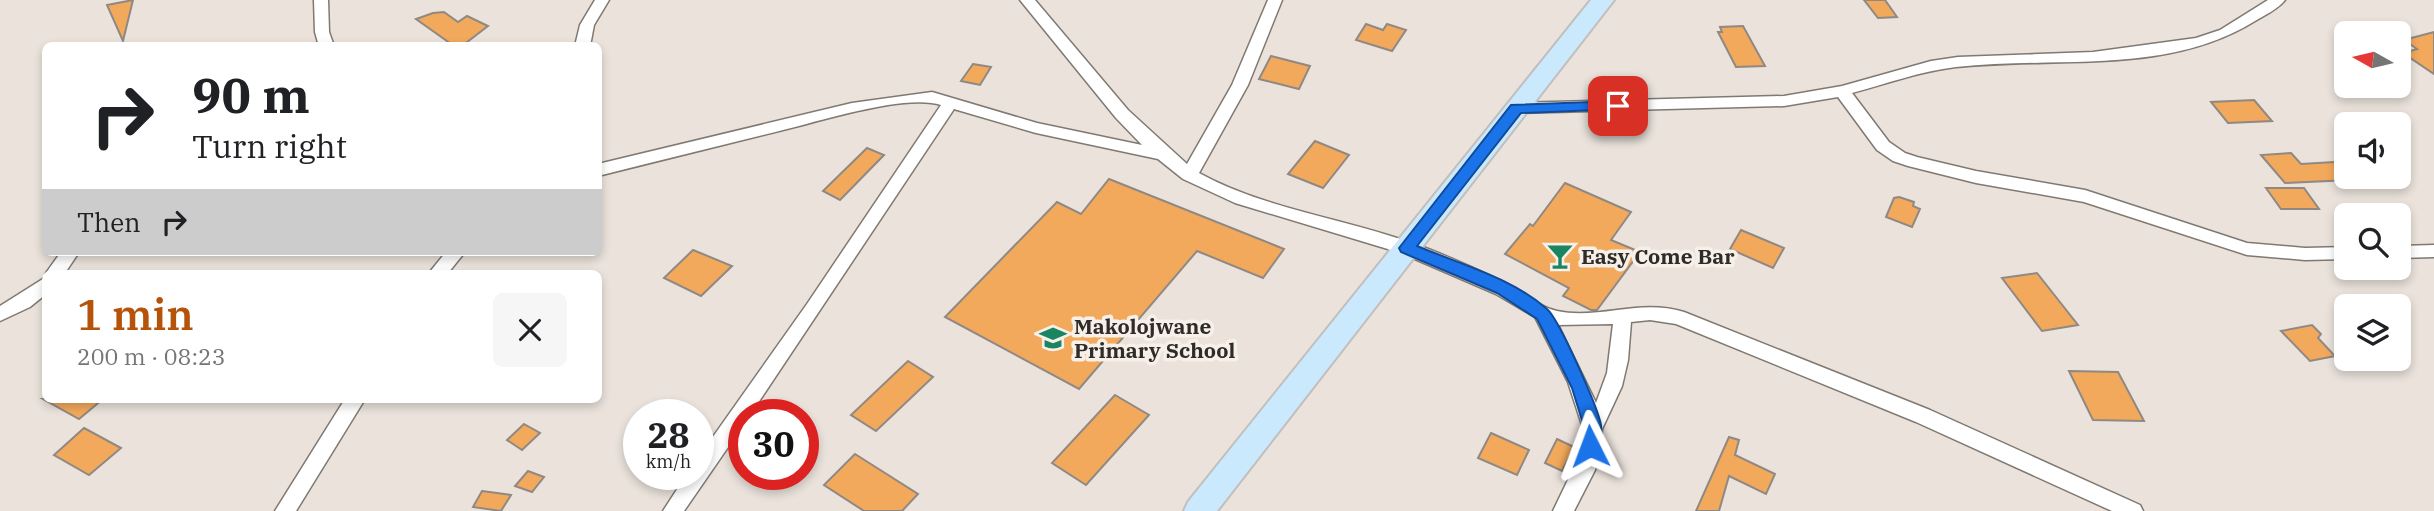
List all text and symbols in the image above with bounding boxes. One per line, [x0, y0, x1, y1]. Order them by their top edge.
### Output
north arrow [2334, 21, 2412, 98]
map controls [2334, 21, 2411, 371]
text: 90 m [192, 63, 310, 126]
icon: right [77, 70, 168, 161]
pin [1588, 76, 1648, 136]
icon: arrive [1599, 87, 1637, 125]
button: sound [2334, 112, 2411, 189]
text: Turn right [192, 125, 347, 167]
icon: right [155, 203, 193, 241]
button: search [2334, 203, 2411, 280]
text: Then [77, 205, 141, 239]
bar icon: Easy Come Bar [1545, 241, 1575, 271]
place label: Easy Come Bar [1581, 242, 1735, 270]
text: 1 min [77, 287, 194, 342]
button: close [493, 293, 567, 367]
button: layers [2334, 294, 2411, 371]
place label: Makolojwane Primary School [1074, 312, 1235, 364]
school or university icon: Makolojwane Primary School [1038, 323, 1068, 353]
text: 200 m · 08:23 [77, 341, 226, 371]
speed limit sign: 30 [728, 399, 819, 490]
position arrow [1553, 409, 1627, 483]
text: 28 [647, 412, 690, 458]
text: km/h [646, 450, 691, 473]

